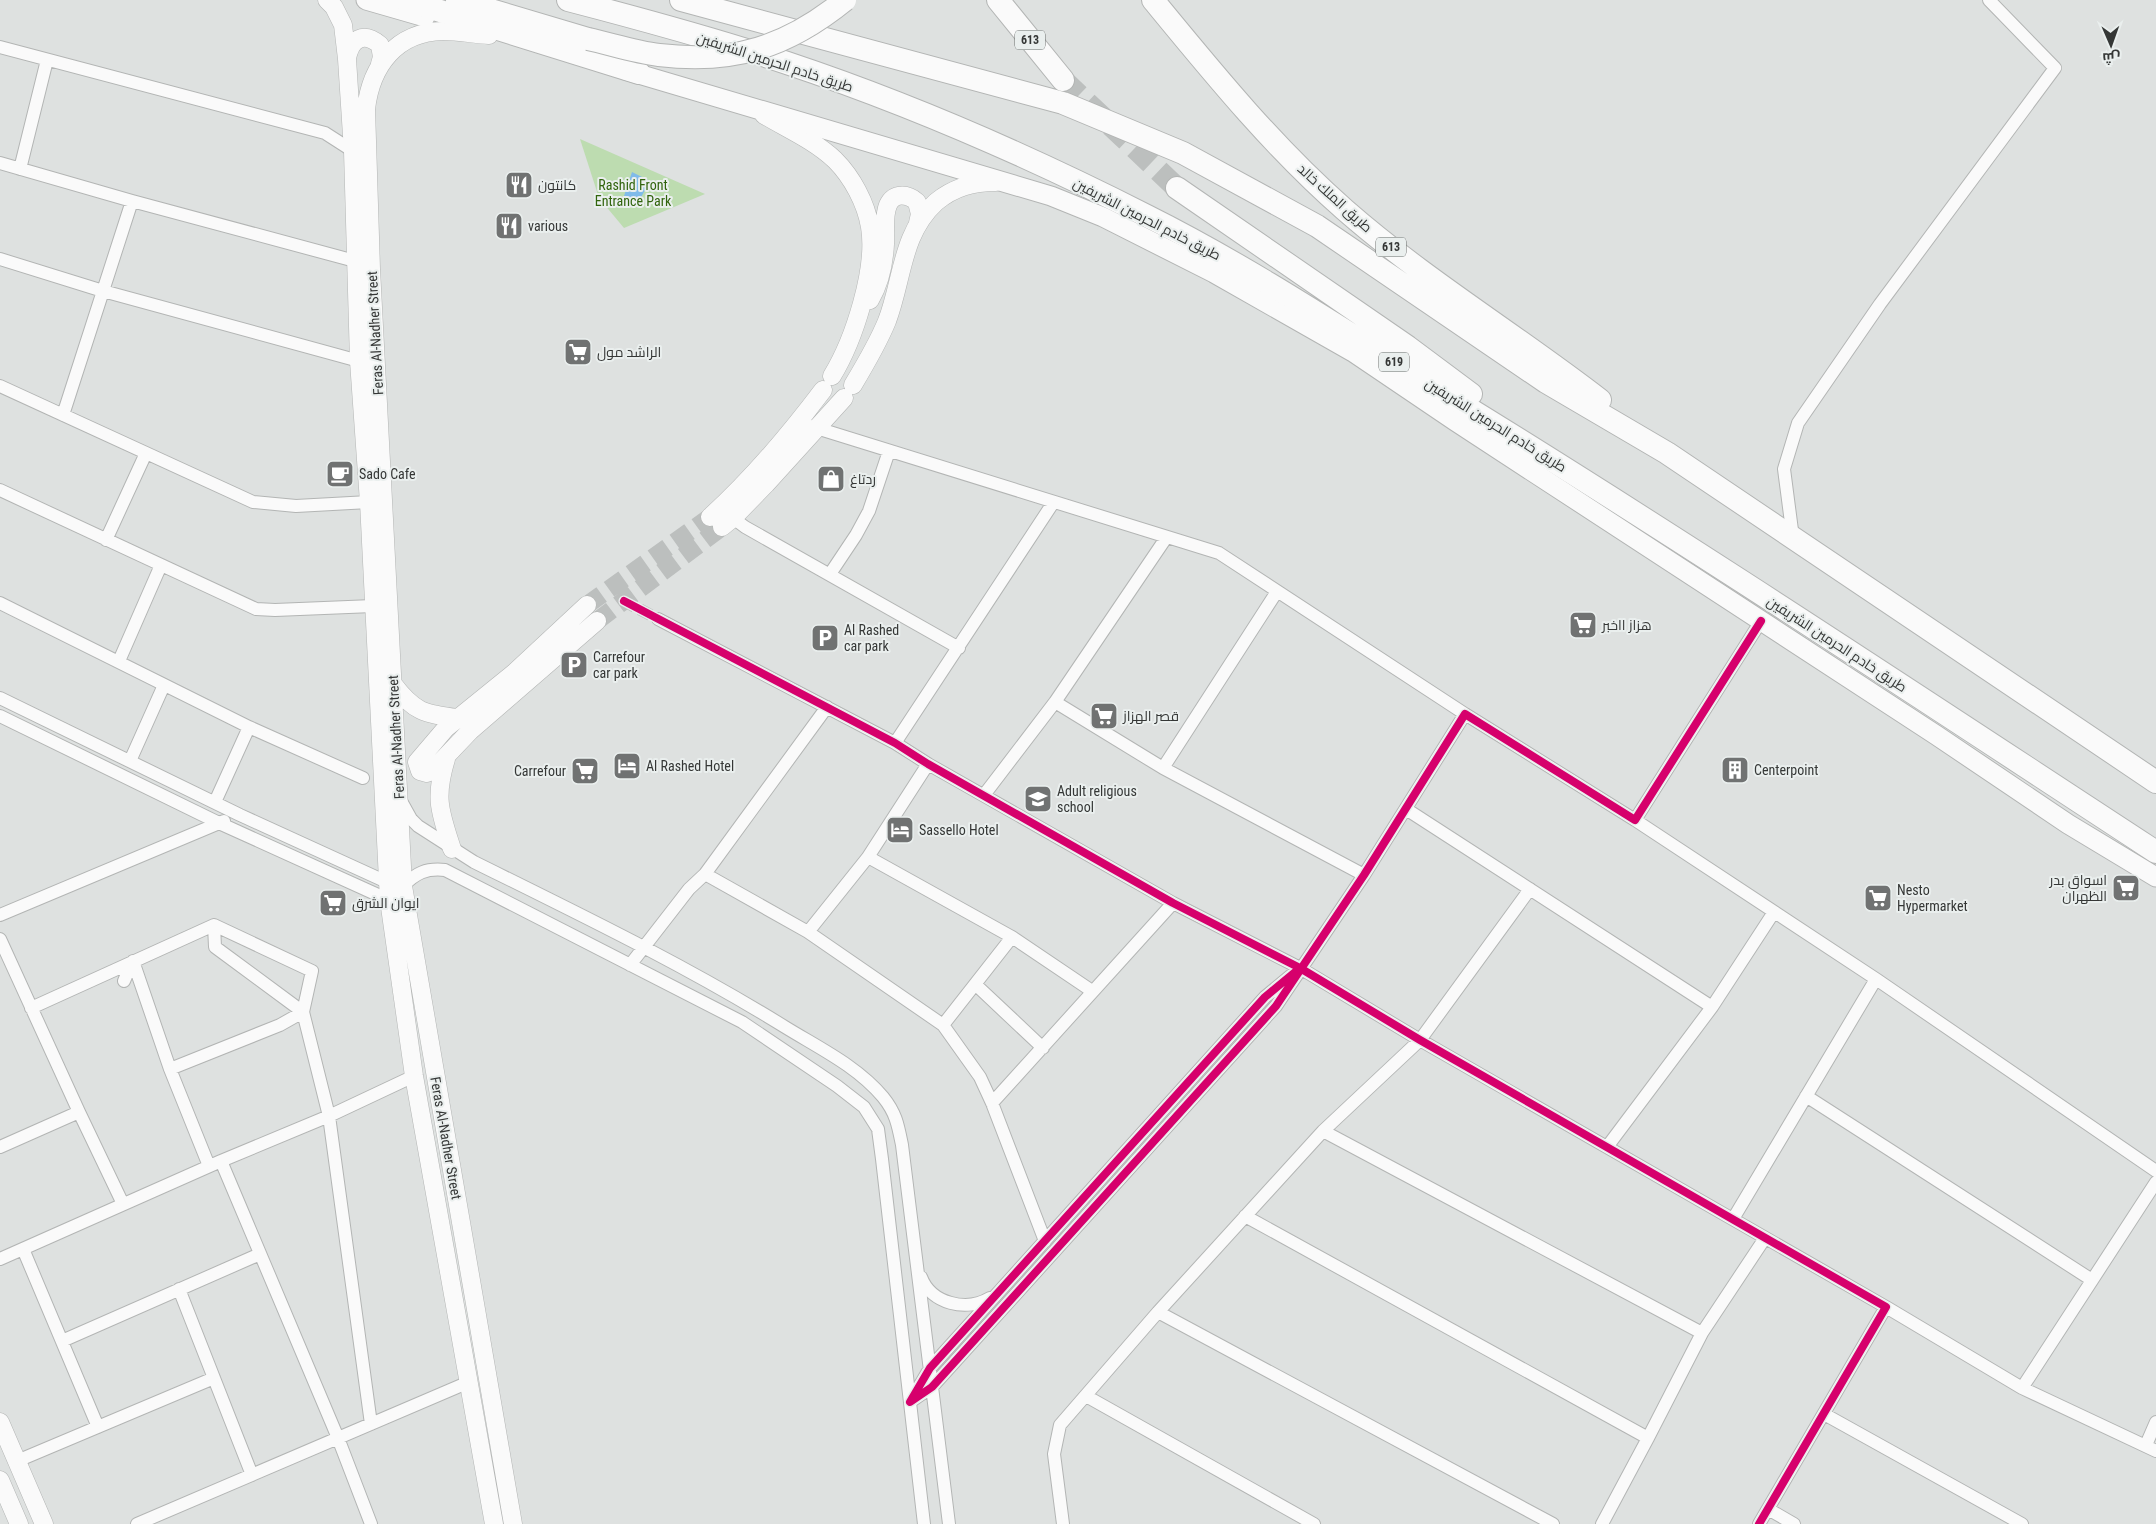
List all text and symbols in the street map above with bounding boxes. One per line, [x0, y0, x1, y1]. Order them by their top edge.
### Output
north arrow [2086, 20, 2136, 70]
street label: طريق خادم الحرمين الشريفين [694, 29, 855, 97]
road number: 613 [1015, 30, 1045, 50]
text: ش [2102, 49, 2121, 66]
street label: طريق الملك خالد [1294, 160, 1375, 236]
restaurant icon: كانتون [504, 170, 534, 200]
street label: طريق خادم الحرمين الشريفين [1070, 175, 1223, 265]
place label: كانتون [538, 177, 576, 193]
park label: Rashid Front Entrance Park [595, 177, 672, 209]
restaurant icon: various [494, 211, 524, 241]
place label: various [528, 218, 568, 234]
road number: 613 [1376, 238, 1406, 256]
street label: Feras Al-Nadher Street [364, 271, 386, 395]
supermarket icon: الراشد مول [563, 337, 593, 367]
place label: الراشد مول [597, 344, 661, 361]
road number: 619 [1379, 352, 1409, 372]
street label: طريق خادم الحرمين الشريفين [1421, 375, 1570, 477]
cafe icon: Sado Cafe [325, 459, 355, 489]
shop icon: ردتاغ [816, 464, 846, 494]
place label: Sado Cafe [359, 466, 416, 482]
place label: ردتاغ [850, 471, 876, 488]
street label: طريق خادم الحرمين الشريفين [1763, 593, 1910, 697]
supermarket icon: هزاز ااخبر [1568, 610, 1598, 640]
place label: هزاز ااخبر [1601, 617, 1652, 633]
place label: Al Rashed car park [844, 622, 899, 654]
parking icon: Al Rashed car park [810, 623, 840, 653]
place label: Carrefour car park [593, 649, 645, 681]
parking icon: Carrefour car park [559, 650, 589, 680]
street label: Feras Al-Nadher Street [385, 675, 407, 799]
supermarket icon: قصر الهزاز [1089, 701, 1119, 731]
place label: قصر الهزاز [1122, 708, 1179, 724]
hotel icon: Al Rashed Hotel [612, 751, 642, 781]
building icon: Centerpoint [1720, 755, 1750, 785]
supermarket icon: Carrefour [570, 756, 600, 786]
place label: Al Rashed Hotel [646, 758, 734, 774]
place label: Centerpoint [1754, 762, 1818, 778]
place label: Carrefour [514, 763, 566, 779]
place label: Adult religious school [1057, 783, 1137, 815]
school or university icon: Adult religious school [1023, 784, 1053, 814]
hotel icon: Sassello Hotel [885, 815, 915, 845]
place label: Sassello Hotel [919, 822, 999, 838]
place label: اسواق بدر الظهران [2049, 872, 2107, 904]
supermarket icon: اسواق بدر الظهران [2111, 873, 2141, 903]
place label: Nesto Hypermarket [1897, 882, 1968, 914]
supermarket icon: Nesto Hypermarket [1863, 883, 1893, 913]
supermarket icon: ايوان الشرق [318, 888, 348, 918]
place label: ايوان الشرق [352, 895, 420, 912]
street label: Feras Al-Nadher Street [427, 1075, 465, 1201]

